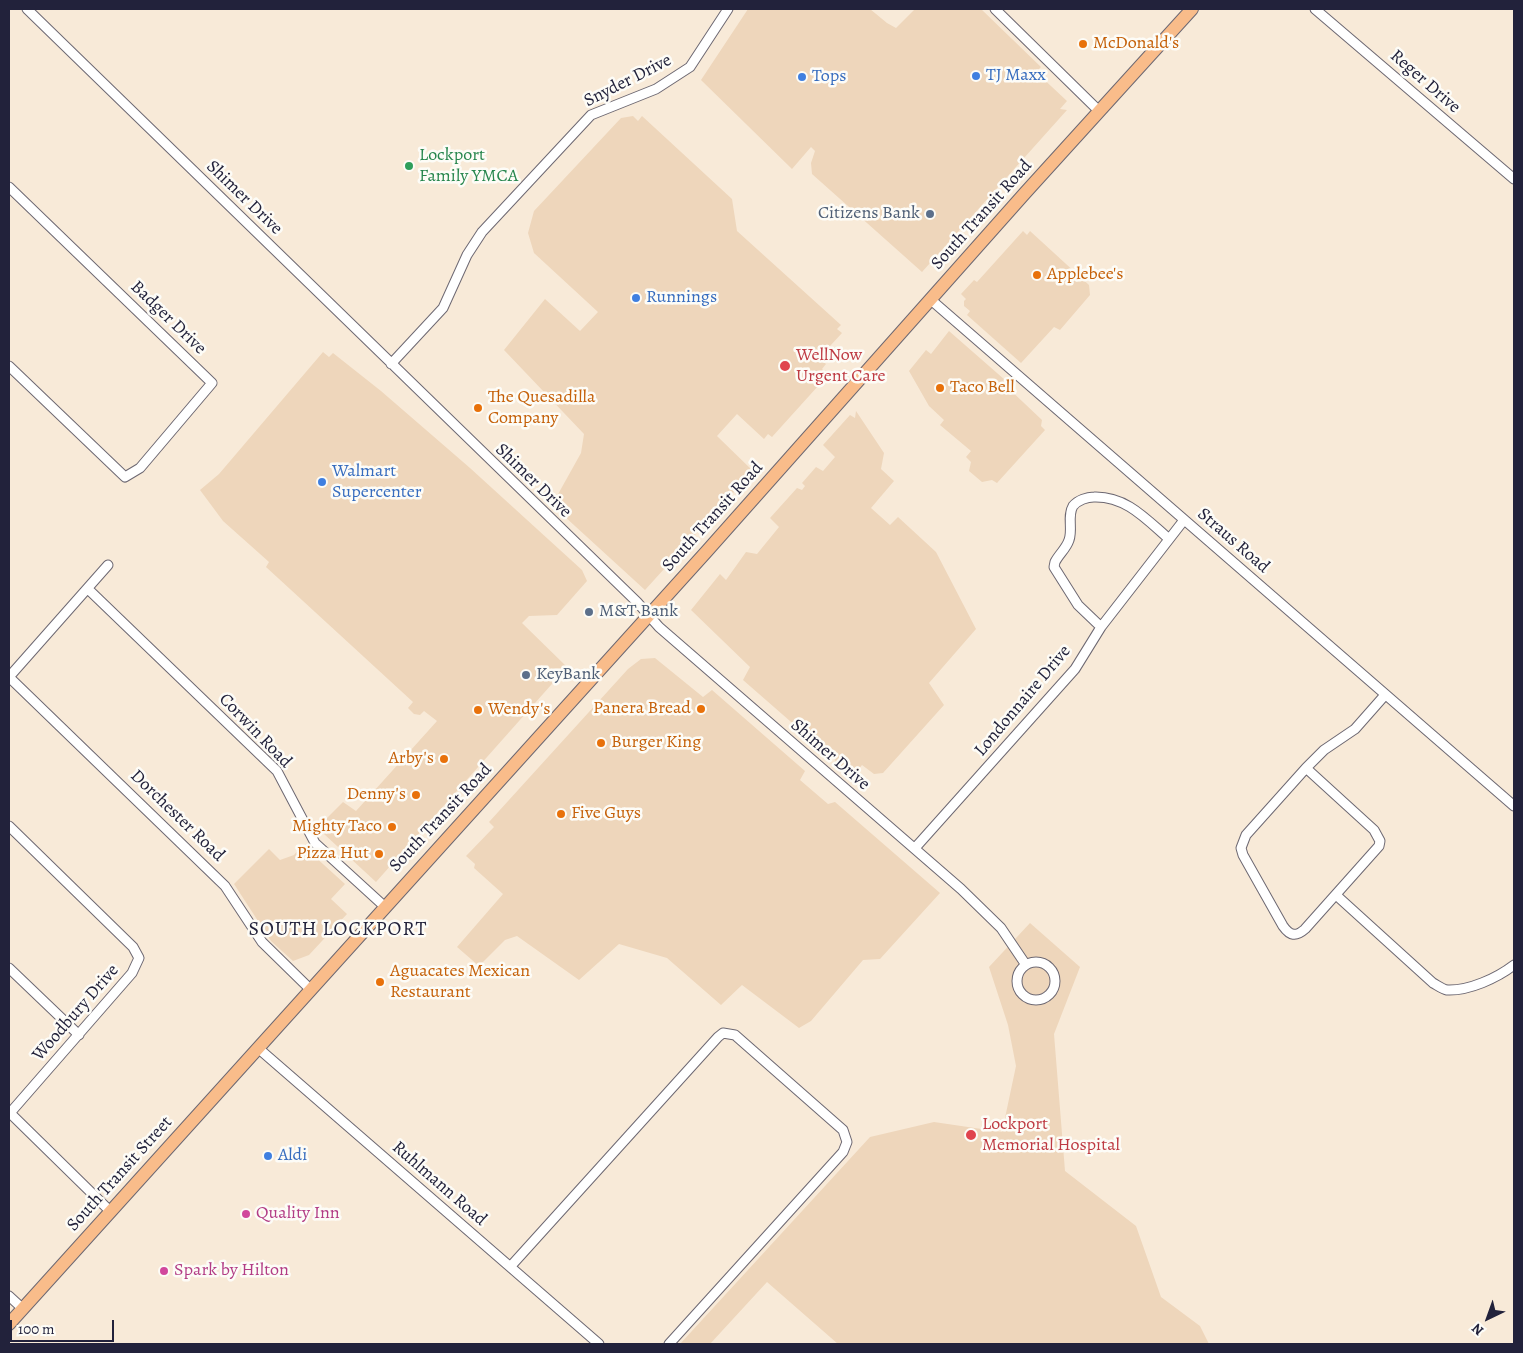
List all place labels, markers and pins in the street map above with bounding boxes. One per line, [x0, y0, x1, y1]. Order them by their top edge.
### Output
place label: McDonald's [1093, 33, 1179, 55]
marker: McDonald's [1077, 38, 1089, 50]
place label: TJ Maxx [986, 65, 1046, 87]
place label: Tops [812, 66, 846, 88]
marker: TJ Maxx [970, 70, 982, 82]
marker: Tops [796, 71, 808, 83]
place label: Lockport Family YMCA [419, 145, 518, 188]
marker: Lockport Family YMCA [403, 160, 415, 172]
place label: Citizens Bank [818, 203, 920, 225]
marker: Citizens Bank [924, 208, 936, 220]
place label: Applebee's [1047, 264, 1123, 286]
marker: Applebee's [1031, 269, 1043, 281]
place label: Runnings [646, 287, 717, 309]
marker: Runnings [630, 292, 642, 304]
place label: WellNow Urgent Care [796, 345, 886, 388]
marker: WellNow Urgent Care [778, 359, 792, 373]
place label: Taco Bell [950, 377, 1015, 399]
marker: Taco Bell [934, 382, 946, 394]
place label: The Quesadilla Company [488, 387, 595, 429]
marker: The Quesadilla Company [472, 402, 484, 414]
place label: Walmart Supercenter [332, 461, 422, 504]
marker: Walmart Supercenter [316, 476, 328, 488]
place label: M&T Bank [599, 601, 678, 623]
marker: M&T Bank [583, 606, 595, 618]
place label: KeyBank [536, 664, 600, 686]
marker: KeyBank [520, 669, 532, 681]
place label: Panera Bread [593, 698, 691, 720]
place label: Wendy's [488, 699, 551, 721]
marker: Panera Bread [695, 703, 707, 715]
marker: Wendy's [472, 704, 484, 716]
place label: Burger King [611, 732, 701, 754]
marker: Burger King [595, 737, 607, 749]
place label: Arby's [389, 748, 434, 770]
marker: Arby's [438, 753, 450, 765]
place label: Denny's [346, 784, 406, 806]
marker: Denny's [410, 789, 422, 801]
place label: Five Guys [571, 803, 641, 825]
marker: Five Guys [555, 808, 567, 820]
place label: Mighty Taco [292, 816, 382, 838]
marker: Mighty Taco [386, 821, 398, 833]
place label: Pizza Hut [296, 843, 369, 865]
marker: Pizza Hut [373, 848, 385, 860]
place label: Aguacates Mexican Restaurant [390, 961, 530, 1004]
marker: Aguacates Mexican Restaurant [374, 976, 386, 988]
place label: Lockport Memorial Hospital [982, 1114, 1120, 1156]
marker: Lockport Memorial Hospital [964, 1128, 978, 1142]
place label: Aldi [278, 1145, 307, 1167]
marker: Aldi [262, 1150, 274, 1162]
place label: Quality Inn [256, 1203, 340, 1225]
marker: Quality Inn [240, 1208, 252, 1220]
place label: Spark by Hilton [174, 1260, 289, 1282]
marker: Spark by Hilton [158, 1265, 170, 1277]

